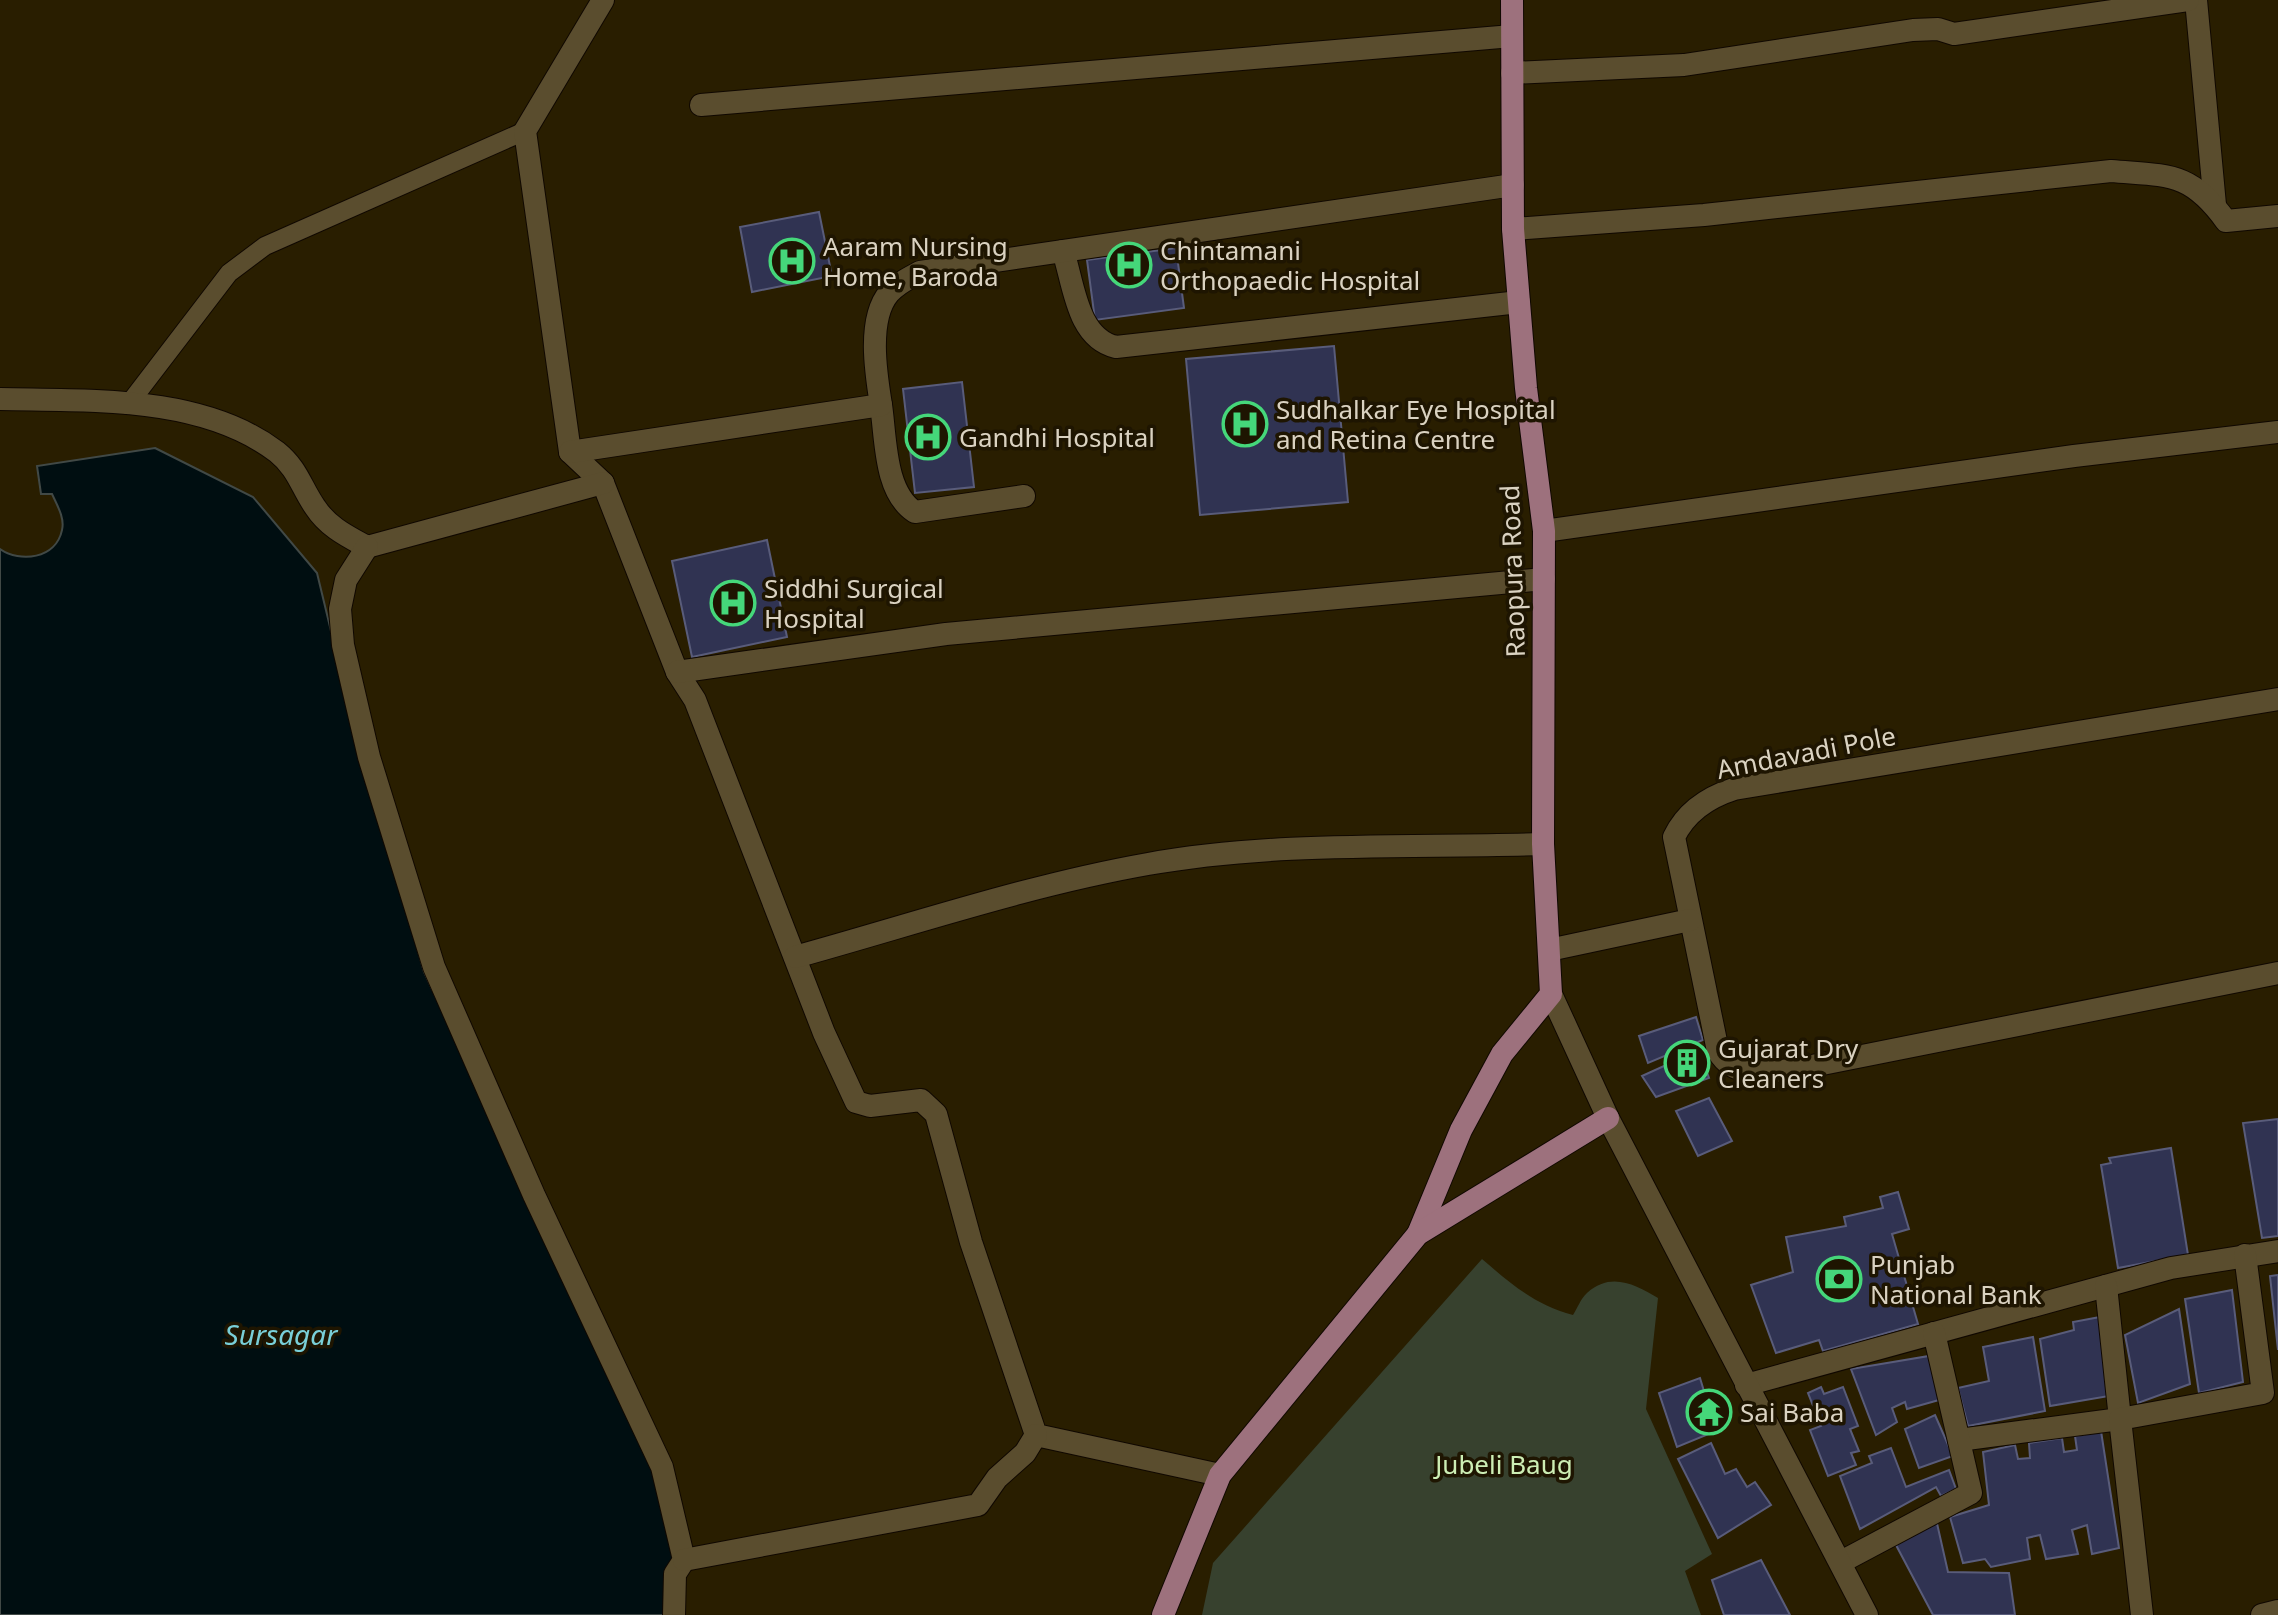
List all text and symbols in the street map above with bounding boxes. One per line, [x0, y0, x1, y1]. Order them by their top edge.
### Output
place label: Aaram Nursing Home, Baroda [823, 228, 1008, 294]
place label: Chintamani Orthopaedic Hospital [1160, 232, 1420, 298]
hospital icon: Aaram Nursing Home, Baroda [768, 237, 816, 285]
hospital icon: Chintamani Orthopaedic Hospital [1105, 241, 1153, 289]
place label: Sudhalkar Eye Hospital and Retina Centre [1276, 391, 1556, 457]
hospital icon: Sudhalkar Eye Hospital and Retina Centre [1221, 400, 1269, 448]
hospital icon: Gandhi Hospital [904, 413, 952, 461]
place label: Gandhi Hospital [959, 419, 1155, 455]
street label: Raopura Road [1491, 484, 1533, 658]
place label: Siddhi Surgical Hospital [764, 570, 944, 636]
hospital icon: Siddhi Surgical Hospital [709, 579, 757, 627]
street label: Amdavadi Pole [1713, 717, 1899, 787]
place label: Gujarat Dry Cleaners [1718, 1030, 1859, 1096]
building icon: Gujarat Dry Cleaners [1663, 1039, 1711, 1087]
place label: Punjab National Bank [1870, 1246, 2042, 1312]
bank icon: Punjab National Bank [1815, 1255, 1863, 1303]
water label: Sursagar [225, 1315, 339, 1353]
temple icon: Sai Baba [1685, 1388, 1733, 1436]
place label: Sai Baba [1740, 1394, 1844, 1430]
park label: Jubeli Baug [1432, 1446, 1573, 1482]

